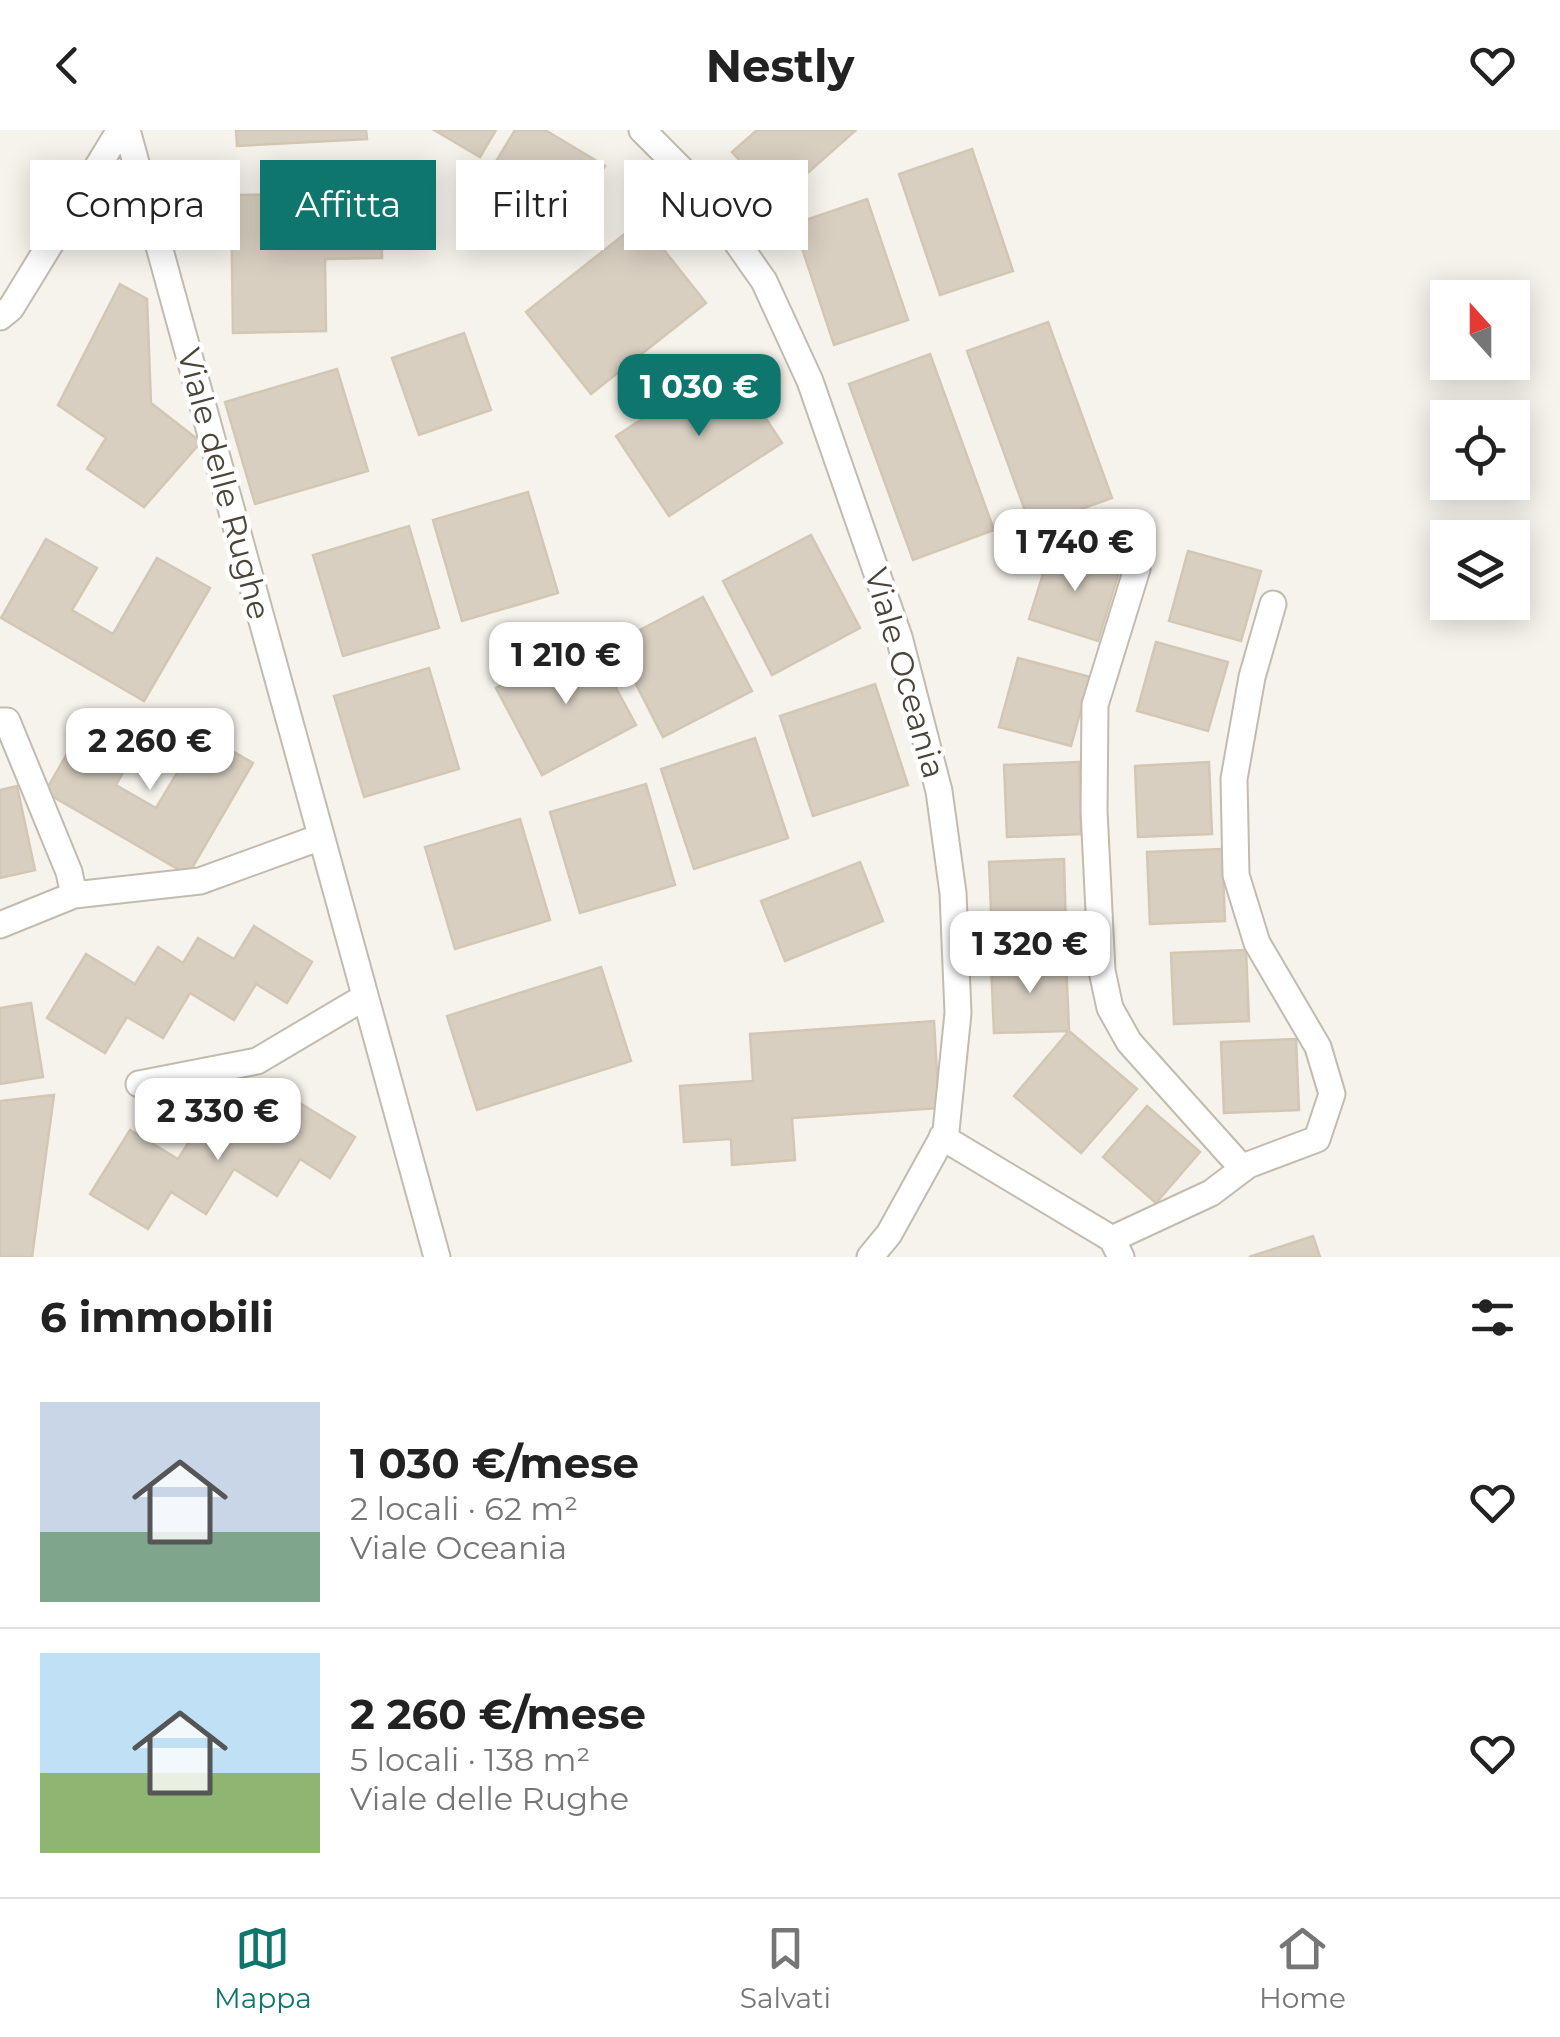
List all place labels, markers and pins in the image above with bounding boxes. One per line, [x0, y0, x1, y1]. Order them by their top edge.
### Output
pin: 1 030 € [607, 354, 791, 439]
pin: 1 740 € [983, 509, 1167, 594]
pin: 1 210 € [474, 622, 658, 707]
pin: 2 260 € [58, 708, 242, 793]
pin: 1 320 € [938, 911, 1122, 996]
pin: 2 330 € [126, 1078, 310, 1163]

